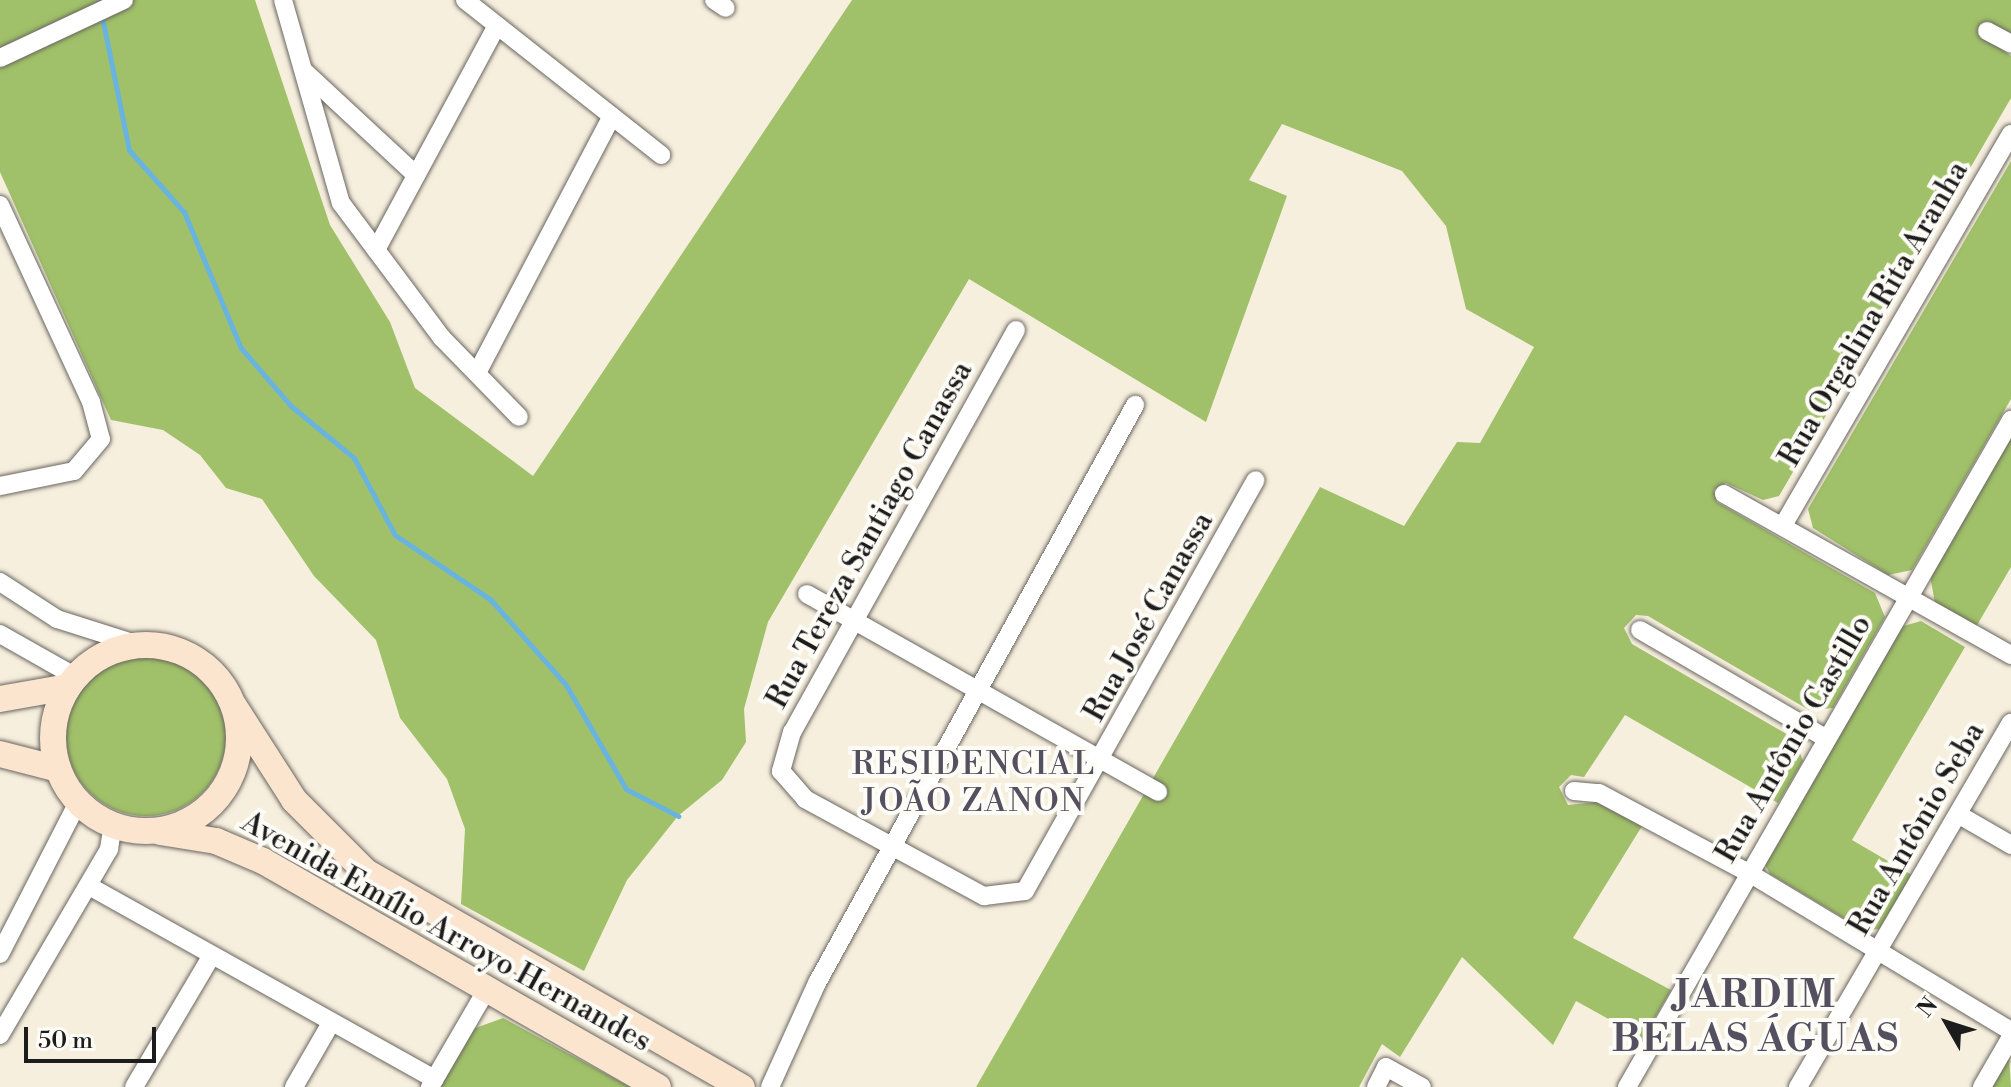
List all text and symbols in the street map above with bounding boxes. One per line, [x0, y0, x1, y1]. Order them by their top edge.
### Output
street label: Rua Orgalina Rita Aranha [1772, 155, 1976, 473]
street label: Rua Tereza Santiago Canassa [759, 355, 981, 715]
street label: Rua José Canassa [1077, 506, 1221, 728]
street label: Rua Antônio Castillo [1708, 609, 1880, 869]
street label: Rua Antônio Seba [1841, 716, 1993, 942]
district label: RESIDENCIAL JOÃO ZANON [852, 746, 1096, 821]
street label: Avenida Emílio Arroyo Hernandes [235, 804, 657, 1060]
district label: JARDIM BELAS ÁGUAS [1612, 973, 1900, 1062]
north arrow [1907, 983, 1987, 1063]
text: N [1912, 992, 1944, 1023]
scale bar [28, 1011, 160, 1061]
text: 50 m [38, 1026, 93, 1056]

